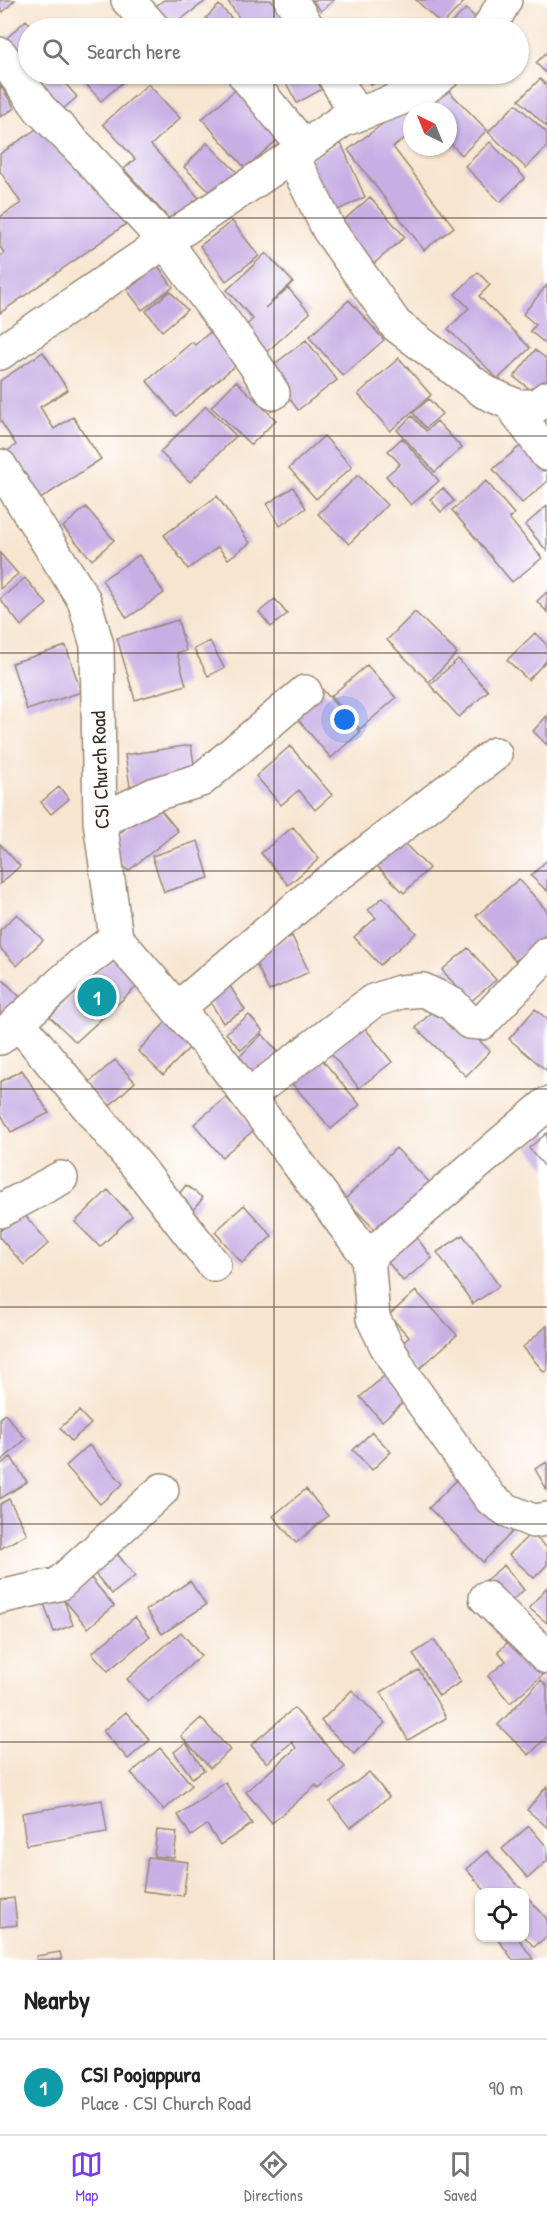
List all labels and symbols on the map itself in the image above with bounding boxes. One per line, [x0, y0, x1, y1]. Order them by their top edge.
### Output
north arrow [403, 102, 457, 156]
your location [330, 705, 359, 734]
street label: CSI Church Road [84, 710, 115, 829]
pin: 1 [78, 974, 116, 1020]

